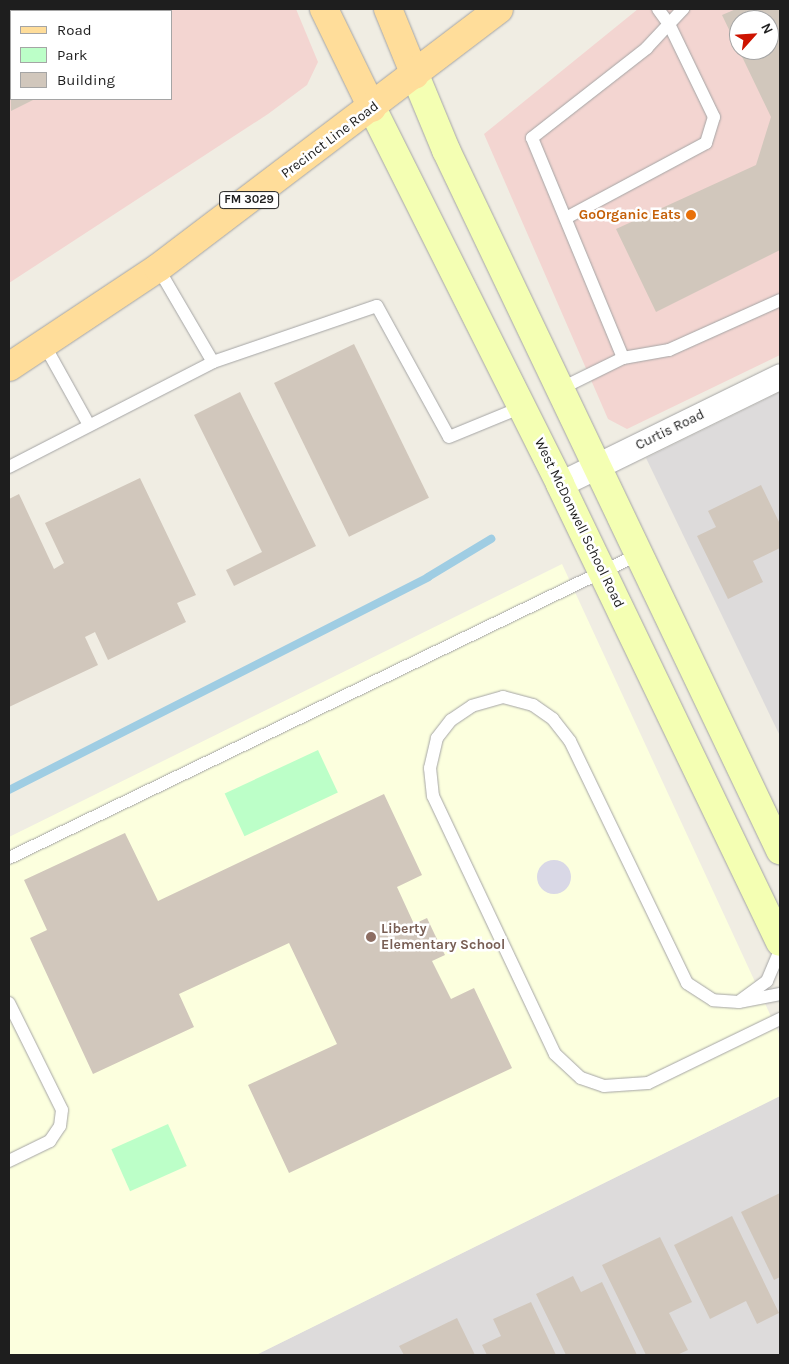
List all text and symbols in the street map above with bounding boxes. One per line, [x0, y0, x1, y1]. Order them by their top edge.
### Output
legend [10, 10, 172, 100]
north arrow [729, 10, 779, 60]
text: N [757, 20, 777, 37]
text: Road [57, 21, 92, 39]
text: Park [57, 46, 87, 64]
text: Building [57, 71, 115, 89]
street label: Precinct Line Road [278, 98, 382, 182]
road number: FM 3029 [219, 190, 279, 210]
place label: GoOrganic Eats [579, 207, 681, 223]
marker: GoOrganic Eats [685, 209, 697, 221]
street label: Curtis Road [633, 406, 707, 454]
street label: West McDonwell School Road [530, 435, 628, 611]
place label: Liberty Elementary School [381, 921, 505, 954]
marker: Liberty Elementary School [365, 931, 377, 943]

